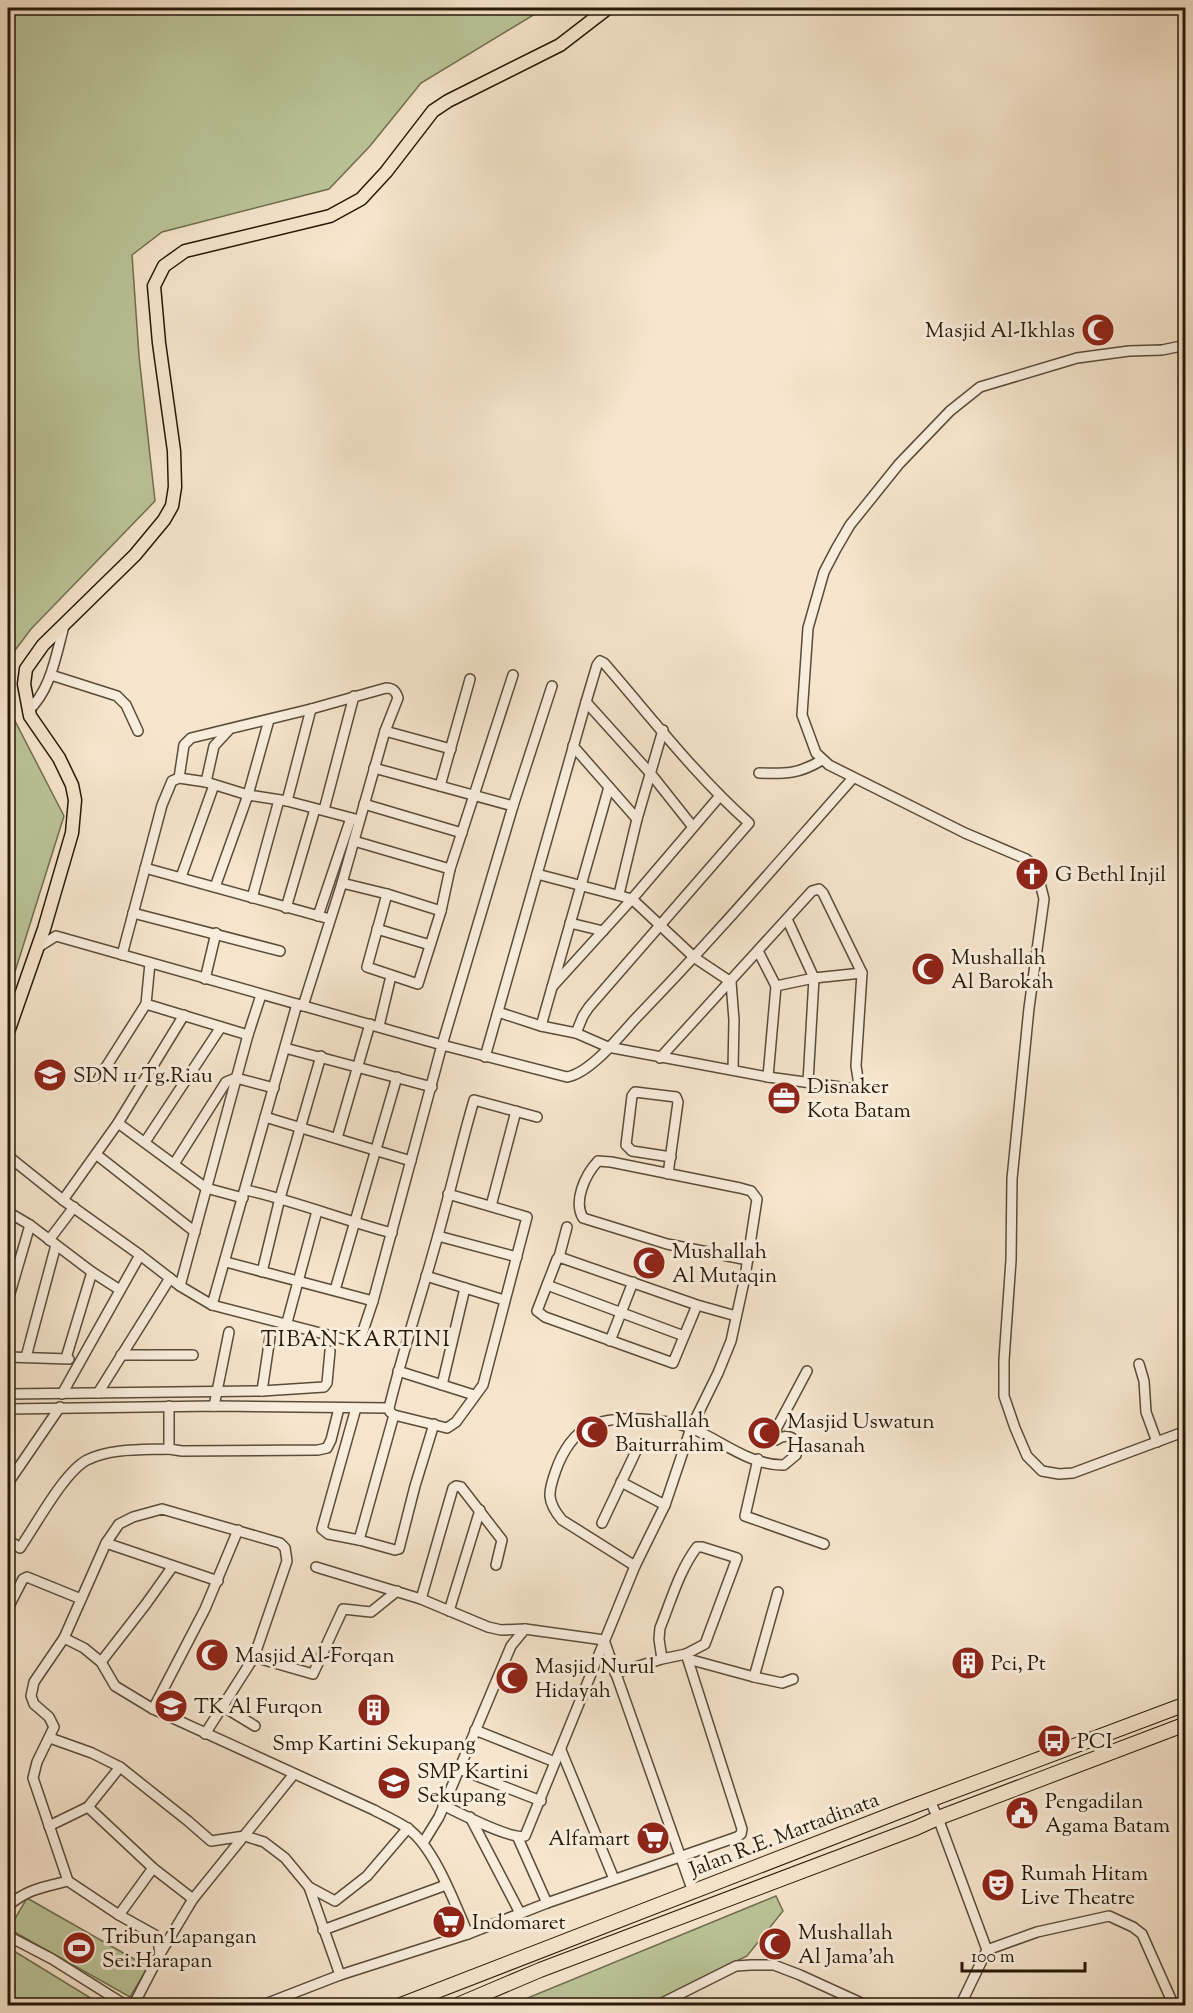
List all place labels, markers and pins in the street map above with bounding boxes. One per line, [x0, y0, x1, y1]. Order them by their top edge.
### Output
mosque icon: Masjid Al-Ikhlas [1080, 312, 1116, 348]
place label: Masjid Al-Ikhlas [925, 317, 1075, 347]
church icon: G Bethl Injil [1014, 856, 1050, 892]
place label: G Bethl Injil [1055, 861, 1166, 891]
place label: Mushallah Al Barokah [951, 944, 1054, 998]
mosque icon: Mushallah Al Barokah [910, 951, 946, 987]
school or university icon: SDN 11 Tg.Riau [32, 1057, 68, 1093]
place label: SDN 11 Tg.Riau [73, 1062, 213, 1092]
place label: Disnaker Kota Batam [807, 1073, 911, 1127]
office icon: Disnaker Kota Batam [766, 1080, 802, 1116]
place label: Mushallah Al Mutaqin [672, 1238, 777, 1292]
mosque icon: Mushallah Al Mutaqin [631, 1245, 667, 1281]
place label: Mushallah Baiturrahim [615, 1407, 724, 1461]
place label: Masjid Uswatun Hasanah [787, 1408, 935, 1462]
mosque icon: Mushallah Baiturrahim [574, 1414, 610, 1450]
mosque icon: Masjid Uswatun Hasanah [746, 1415, 782, 1451]
mosque icon: Masjid Al-Forqan [194, 1637, 230, 1673]
place label: Masjid Al-Forqan [235, 1642, 395, 1672]
building icon: Pci, Pt [950, 1645, 986, 1681]
place label: Pci, Pt [991, 1650, 1046, 1680]
place label: Masjid Nurul Hidayah [535, 1653, 655, 1707]
mosque icon: Masjid Nurul Hidayah [494, 1660, 530, 1696]
school or university icon: TK Al Furqon [153, 1688, 189, 1724]
building icon: Smp Kartini Sekupang [356, 1692, 392, 1728]
place label: TK Al Furqon [194, 1693, 323, 1723]
bus stop icon: PCI [1036, 1723, 1072, 1759]
place label: PCI [1077, 1728, 1113, 1758]
place label: Smp Kartini Sekupang [272, 1730, 476, 1760]
place label: SMP Kartini Sekupang [417, 1758, 529, 1812]
school or university icon: SMP Kartini Sekupang [376, 1765, 412, 1801]
place label: Pengadilan Agama Batam [1045, 1788, 1170, 1842]
public building icon: Pengadilan Agama Batam [1004, 1795, 1040, 1831]
supermarket icon: Alfamart [635, 1820, 671, 1856]
place label: Alfamart [548, 1825, 630, 1855]
place label: Rumah Hitam Live Theatre [1021, 1860, 1148, 1914]
theatre icon: Rumah Hitam Live Theatre [980, 1867, 1016, 1903]
supermarket icon: Indomaret [431, 1904, 467, 1940]
place label: Indomaret [472, 1909, 566, 1939]
place label: Mushallah Al Jama'ah [798, 1919, 895, 1973]
place label: Tribun Lapangan Sei.Harapan [102, 1923, 257, 1977]
mosque icon: Mushallah Al Jama'ah [757, 1926, 793, 1962]
sports icon: Tribun Lapangan Sei.Harapan [61, 1930, 97, 1966]

